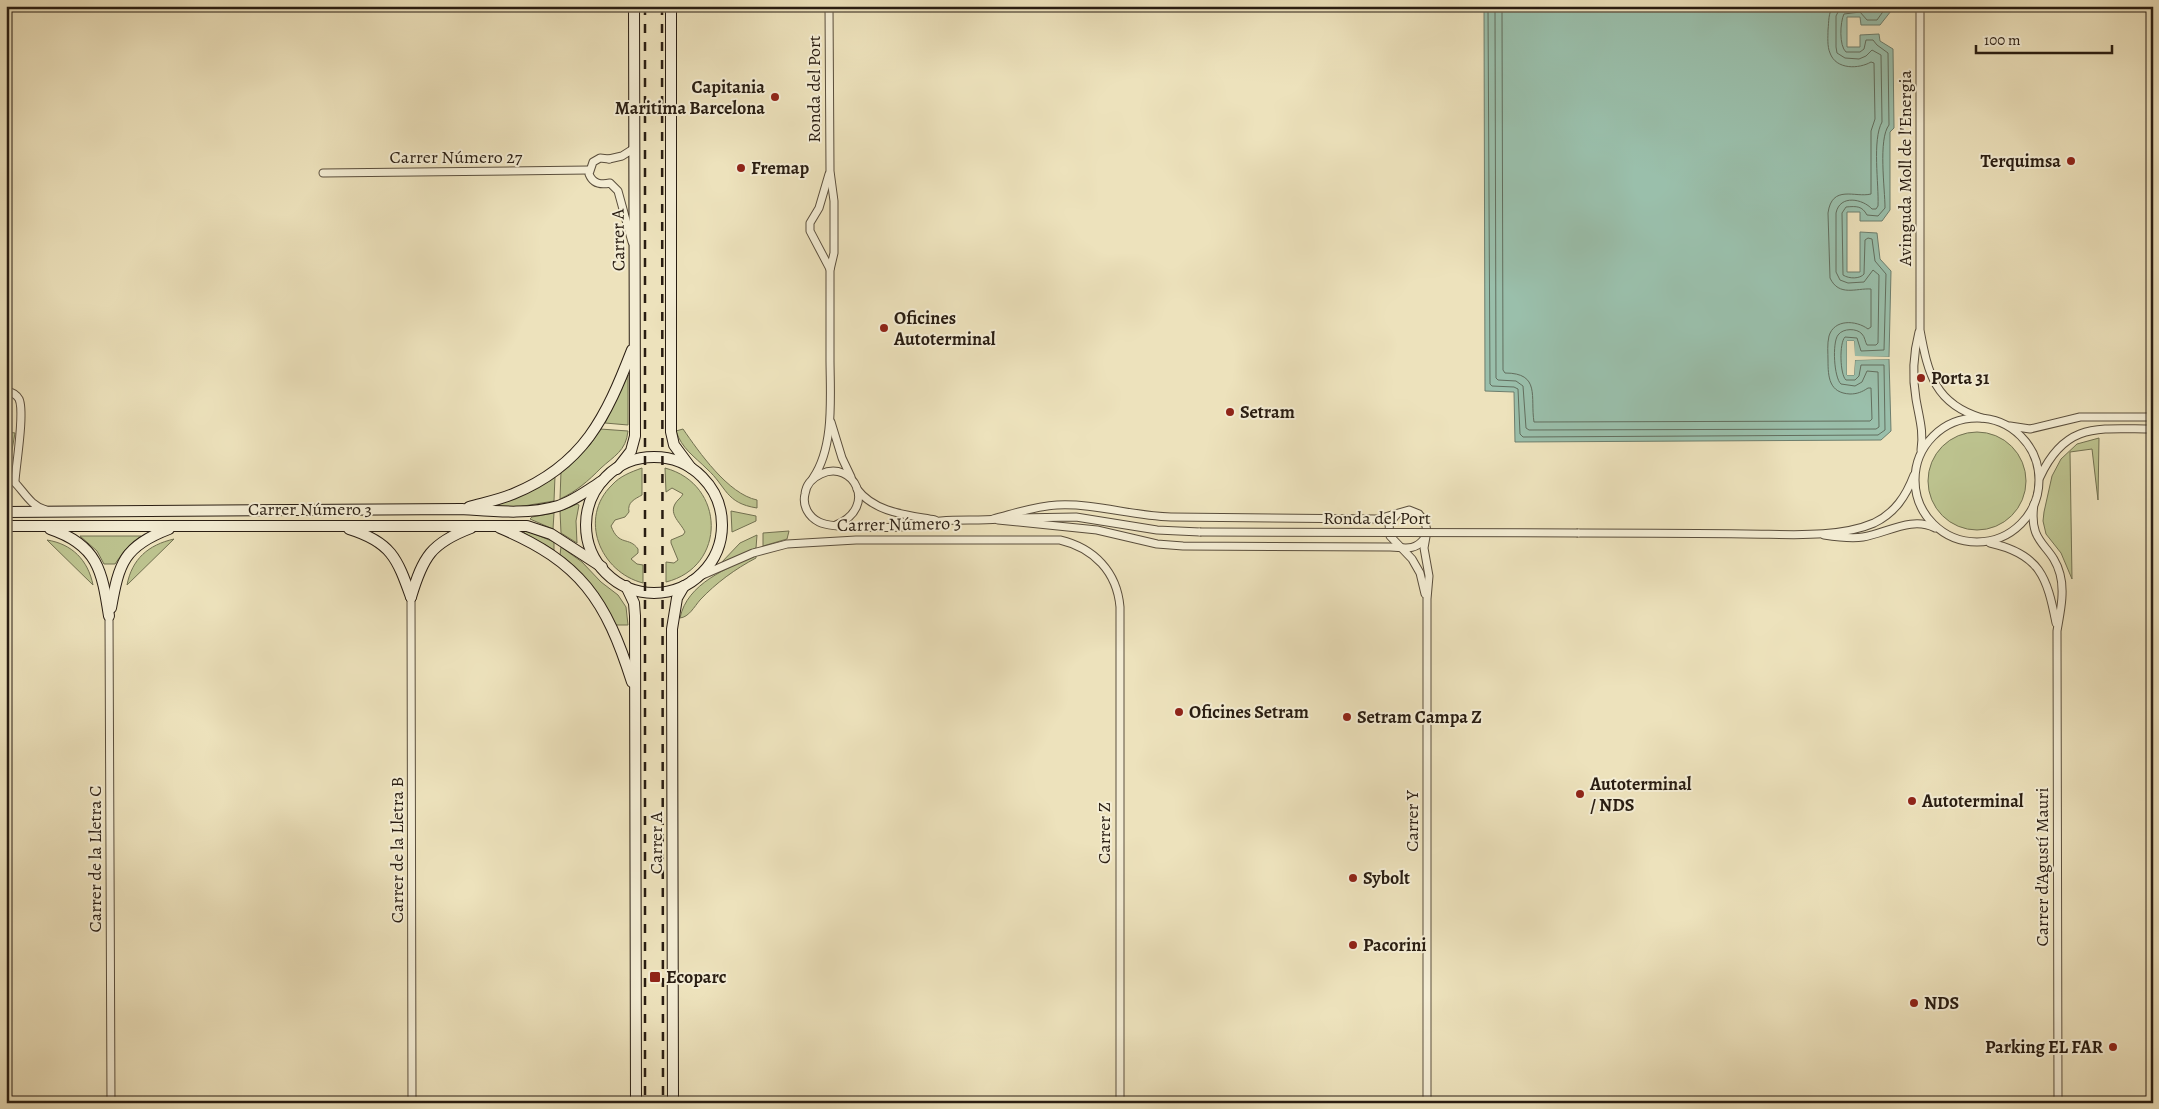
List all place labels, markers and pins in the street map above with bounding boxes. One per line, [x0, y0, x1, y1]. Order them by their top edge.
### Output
place label: Capitania Maritima Barcelona [615, 75, 765, 120]
marker: Capitania Maritima Barcelona [769, 91, 781, 103]
place label: Terquimsa [1981, 149, 2061, 173]
marker: Terquimsa [2065, 155, 2077, 167]
place label: Fremap [751, 156, 810, 180]
marker: Fremap [735, 162, 747, 174]
place label: Oficines Autoterminal [893, 306, 996, 351]
marker: Oficines Autoterminal [878, 322, 890, 334]
place label: Porta 31 [1931, 366, 1990, 390]
marker: Porta 31 [1915, 372, 1927, 384]
place label: Setram [1240, 400, 1295, 424]
marker: Setram [1224, 406, 1236, 418]
place label: Oficines Setram [1189, 700, 1309, 724]
place label: Setram Campa Z [1357, 705, 1482, 729]
marker: Oficines Setram [1173, 706, 1185, 718]
marker: Setram Campa Z [1341, 711, 1353, 723]
place label: Autoterminal / NDS [1589, 772, 1692, 817]
marker: Autoterminal / NDS [1574, 788, 1586, 800]
place label: Autoterminal [1921, 789, 2024, 813]
marker: Autoterminal [1906, 795, 1918, 807]
place label: Sybolt [1363, 866, 1410, 890]
marker: Sybolt [1347, 872, 1359, 884]
place label: Pacorini [1363, 933, 1427, 957]
marker: Pacorini [1347, 939, 1359, 951]
place label: Ecoparc [666, 965, 727, 989]
marker: Ecoparc [648, 970, 662, 984]
place label: NDS [1924, 991, 1959, 1015]
marker: NDS [1908, 997, 1920, 1009]
place label: Parking EL FAR [1985, 1035, 2103, 1059]
marker: Parking EL FAR [2107, 1041, 2119, 1053]

